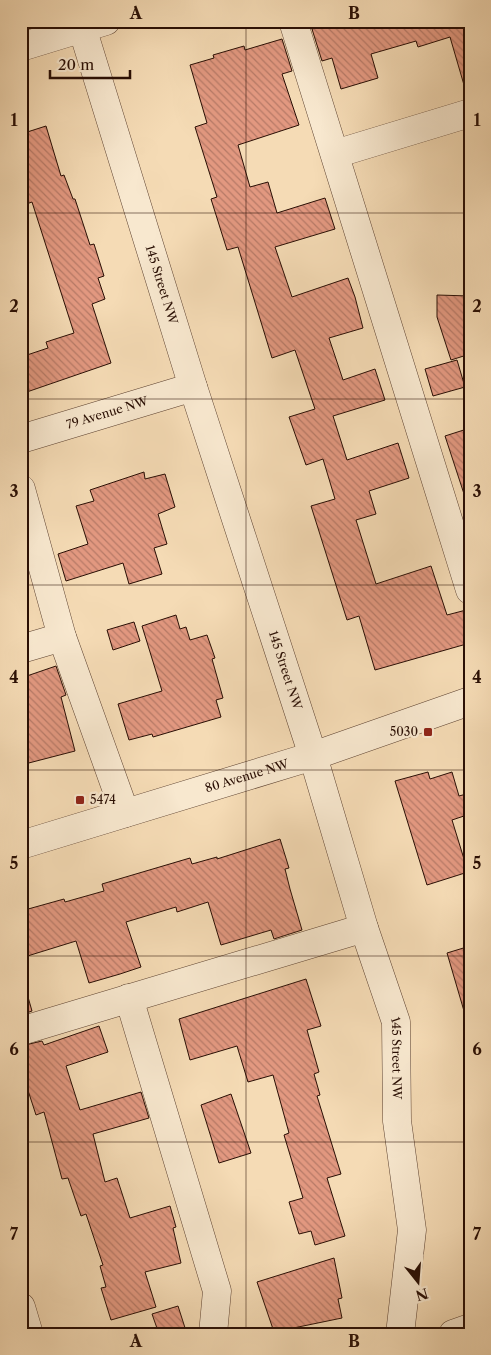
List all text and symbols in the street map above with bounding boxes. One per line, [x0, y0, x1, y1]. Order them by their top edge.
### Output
text: A [129, 3, 143, 23]
text: B [348, 3, 360, 23]
scale bar [50, 48, 130, 80]
text: 20 m [58, 55, 94, 74]
text: 1 [10, 110, 18, 130]
text: 1 [473, 110, 481, 130]
street label: 145 Street NW [143, 243, 181, 327]
text: 2 [9, 296, 19, 316]
text: 2 [472, 296, 482, 316]
street label: 79 Avenue NW [64, 393, 151, 432]
text: 3 [9, 481, 19, 501]
text: 3 [472, 481, 482, 501]
street label: 145 Street NW [266, 629, 306, 712]
text: 4 [9, 667, 19, 687]
text: 4 [472, 667, 482, 687]
place label: 5030 [390, 724, 418, 739]
marker: 5030 [422, 726, 434, 738]
street label: 80 Avenue NW [203, 756, 291, 795]
place label: 5474 [90, 792, 116, 807]
marker: 5474 [74, 794, 86, 806]
text: 5 [10, 853, 19, 873]
text: 5 [473, 853, 482, 873]
street label: 145 Street NW [388, 1015, 405, 1100]
text: 6 [9, 1039, 19, 1059]
text: 6 [472, 1039, 482, 1059]
text: 7 [10, 1224, 19, 1244]
text: 7 [473, 1224, 482, 1244]
north arrow [394, 1258, 444, 1308]
text: N [413, 1284, 430, 1305]
text: A [129, 1331, 143, 1351]
text: B [348, 1331, 360, 1351]

